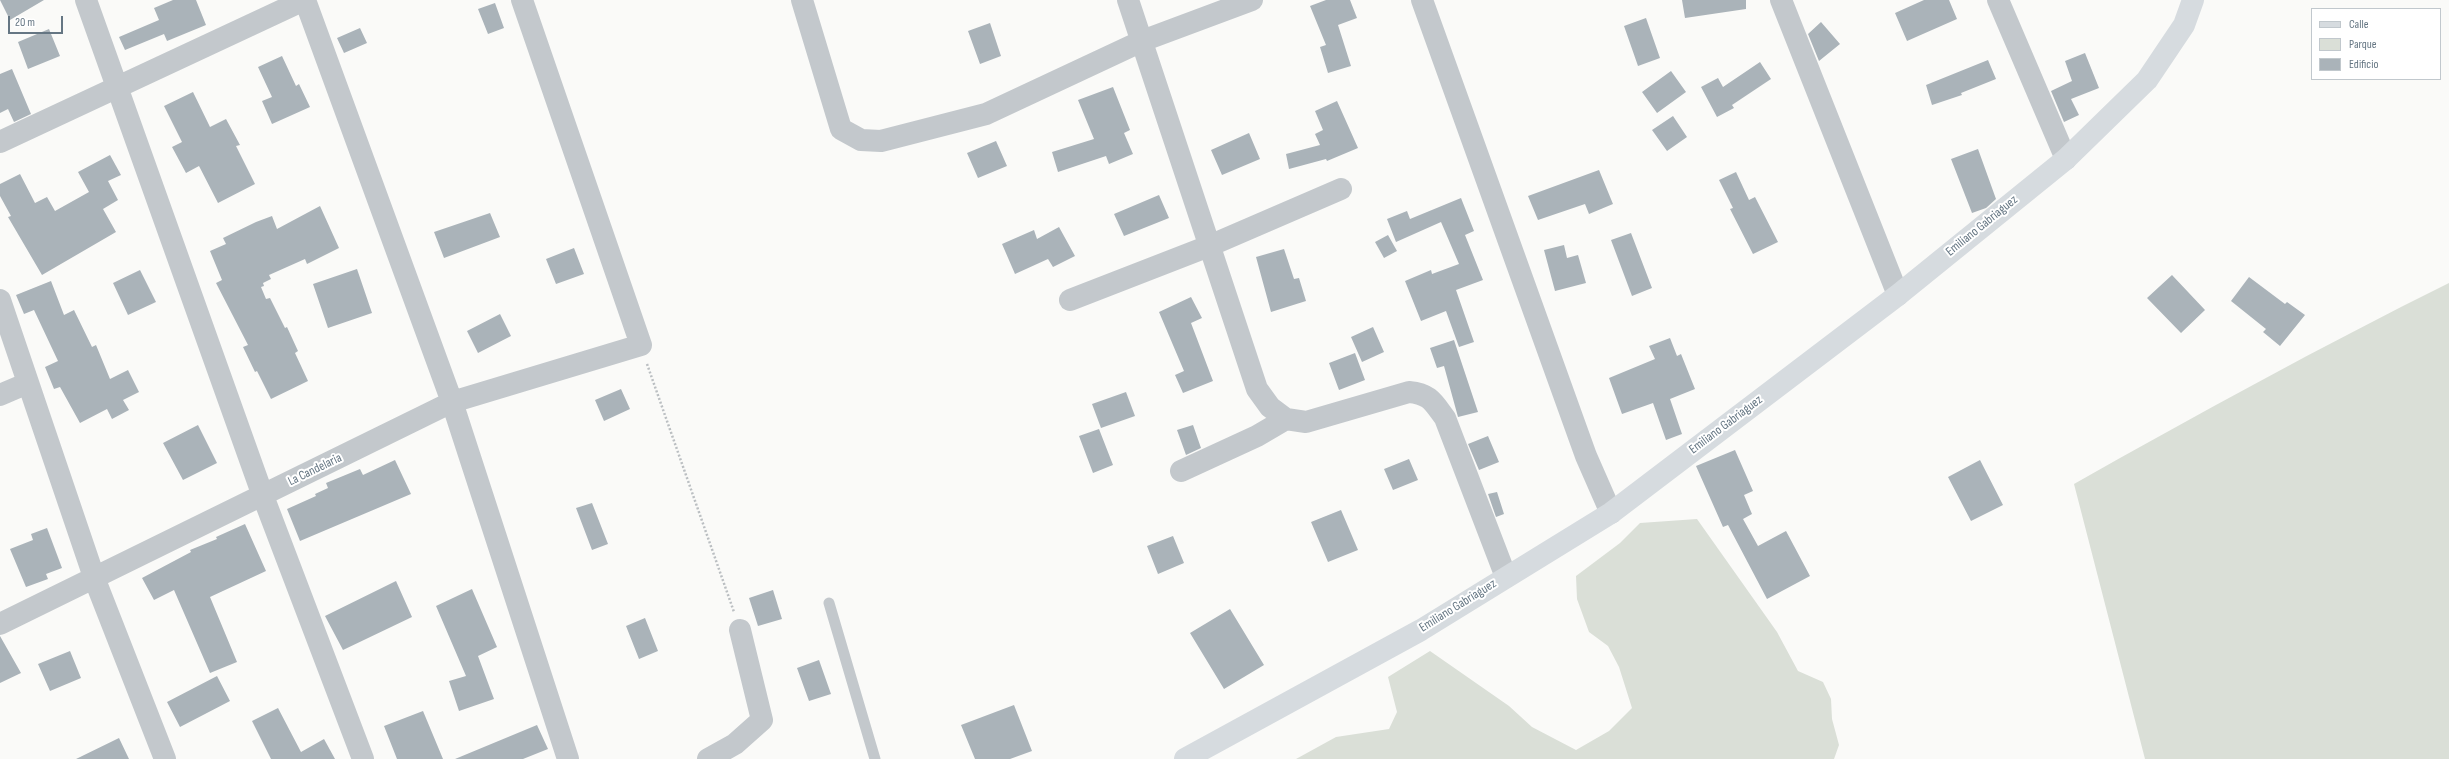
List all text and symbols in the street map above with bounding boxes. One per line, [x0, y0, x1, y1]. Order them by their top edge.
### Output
scale bar [10, 8, 65, 34]
legend [2311, 8, 2441, 80]
text: 20 m [15, 15, 35, 30]
text: Calle [2349, 17, 2369, 32]
text: Parque [2349, 37, 2377, 52]
text: Edificio [2349, 57, 2378, 72]
street label: Emiliano Gabriaguez [1943, 192, 2021, 260]
street label: Emiliano Gabriaguez [1686, 392, 1766, 458]
street label: La Candelaria [286, 450, 344, 490]
street label: Emiliano Gabriaguez [1417, 576, 1499, 636]

